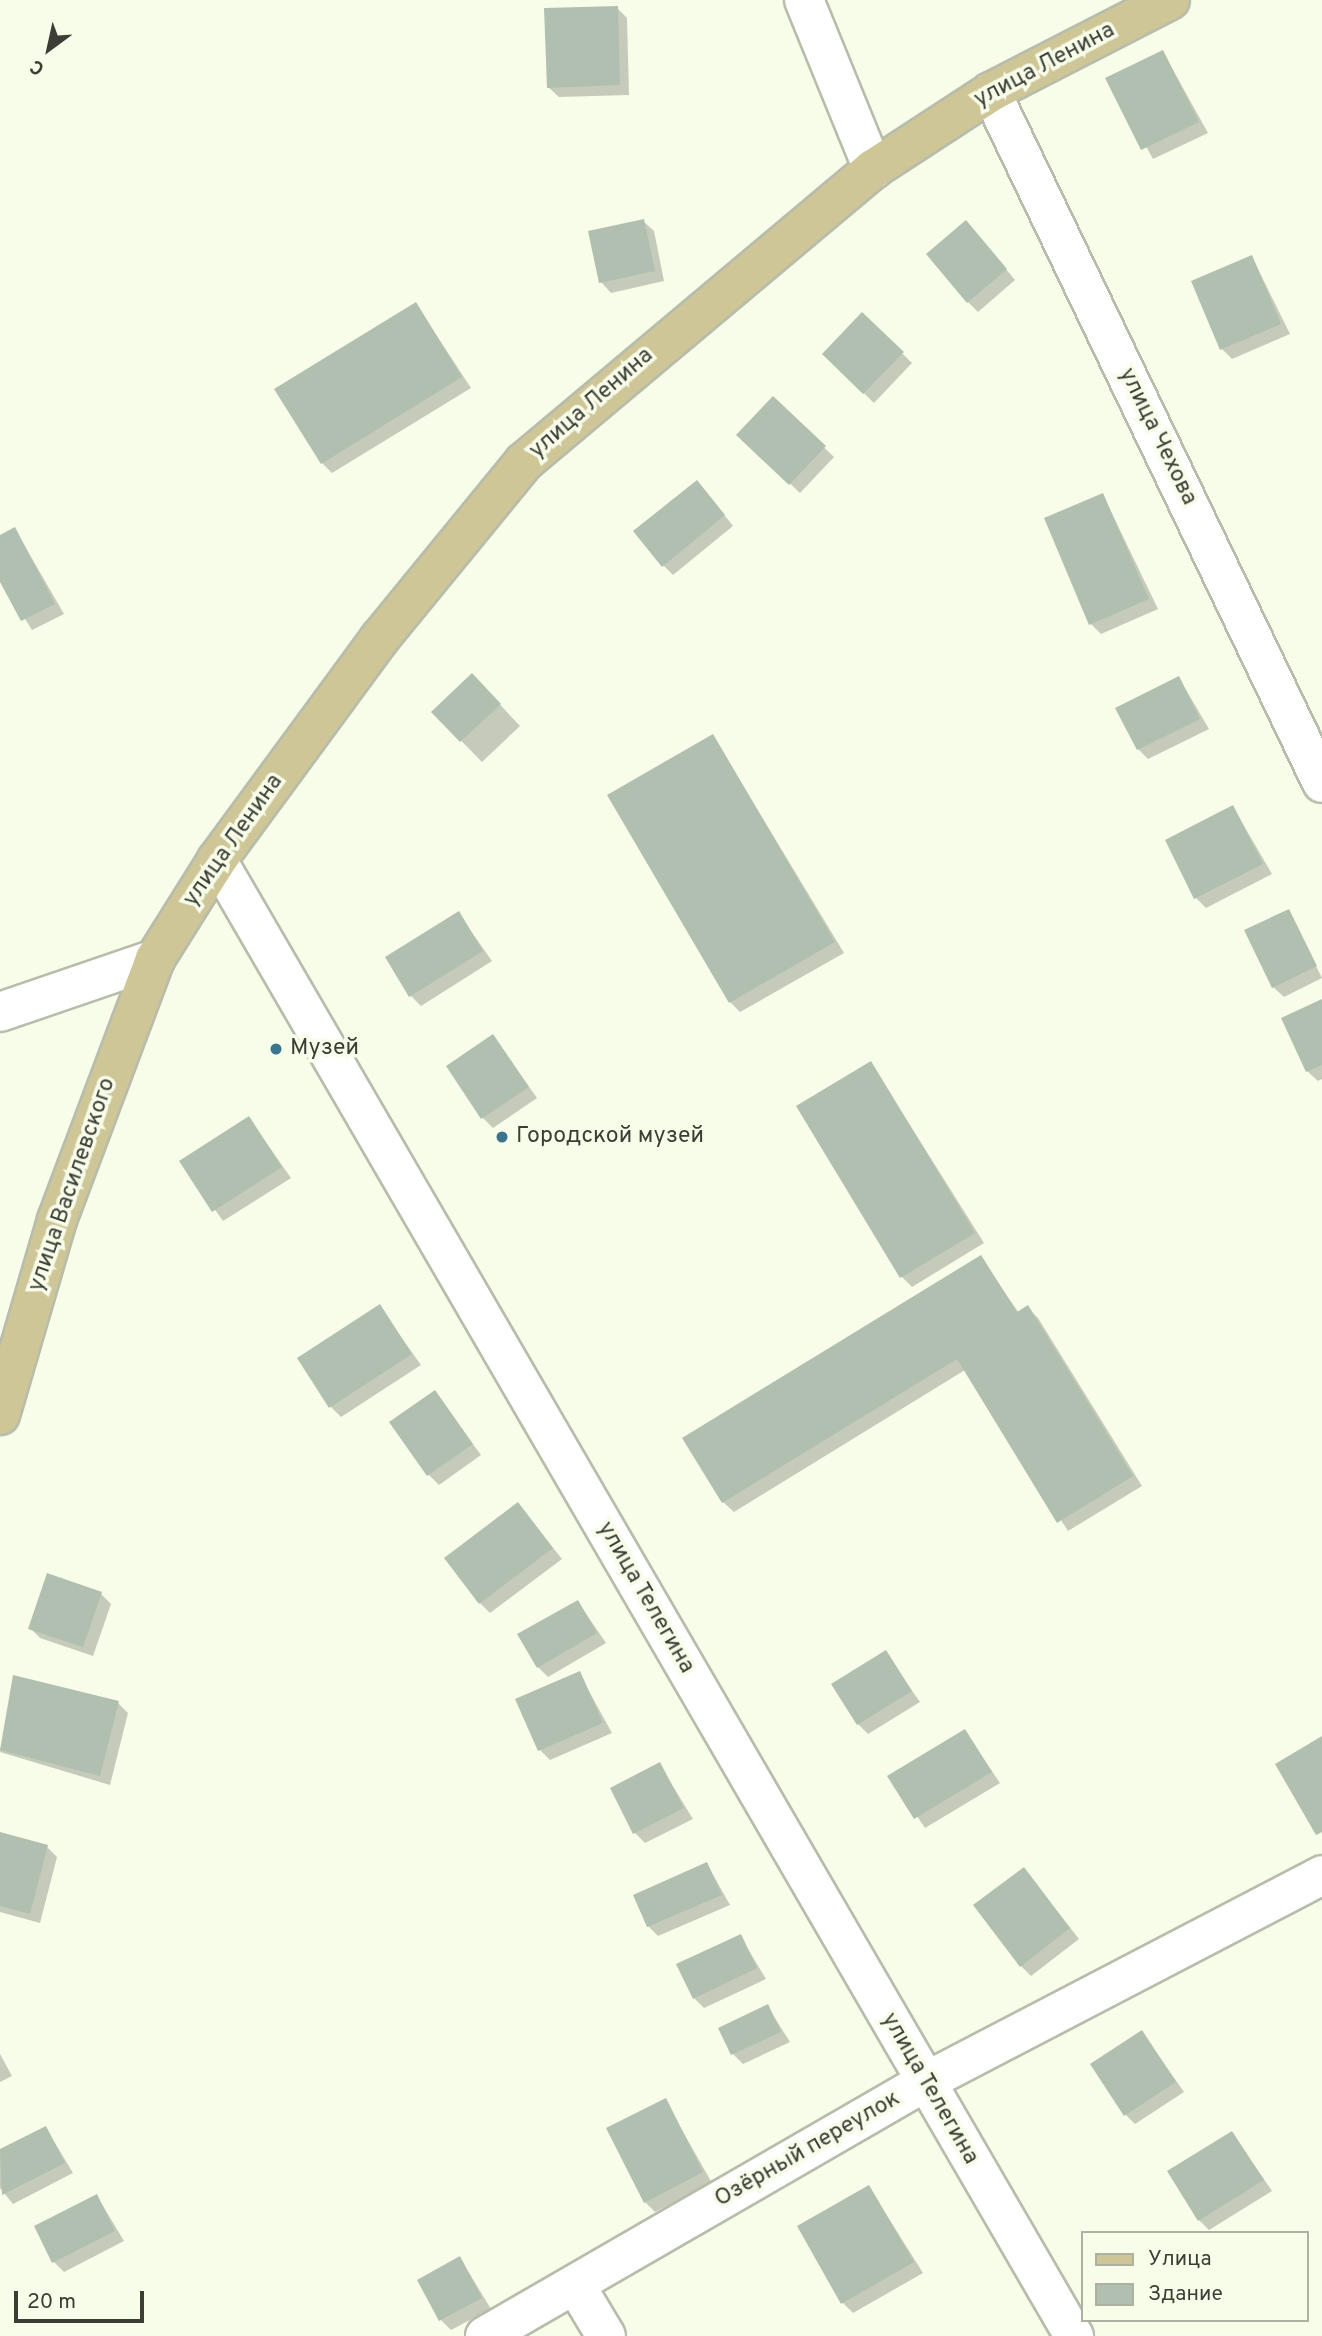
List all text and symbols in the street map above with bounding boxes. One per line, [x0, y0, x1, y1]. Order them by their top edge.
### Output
north arrow [14, 14, 84, 84]
street label: улица Ленина [970, 17, 1120, 115]
text: С [26, 53, 49, 80]
street label: улица Ленина [524, 343, 660, 465]
street label: улица Чехова [1112, 364, 1202, 510]
street label: улица Ленина [178, 770, 290, 912]
place label: Музей [290, 1035, 359, 1063]
marker: Музей [268, 1041, 284, 1057]
street label: улица Василевского [23, 1075, 123, 1295]
place label: Городской музей [516, 1123, 704, 1151]
marker: Городской музей [494, 1129, 510, 1145]
street label: улица Телегина [590, 1517, 700, 1679]
street label: улица Телегина [874, 2008, 984, 2170]
street label: Озёрный переулок [710, 2086, 906, 2214]
legend [1080, 2231, 1308, 2322]
text: Улица [1148, 2246, 1212, 2273]
scale bar [18, 2276, 147, 2320]
text: Здание [1148, 2281, 1223, 2308]
text: 20 m [27, 2289, 76, 2316]

